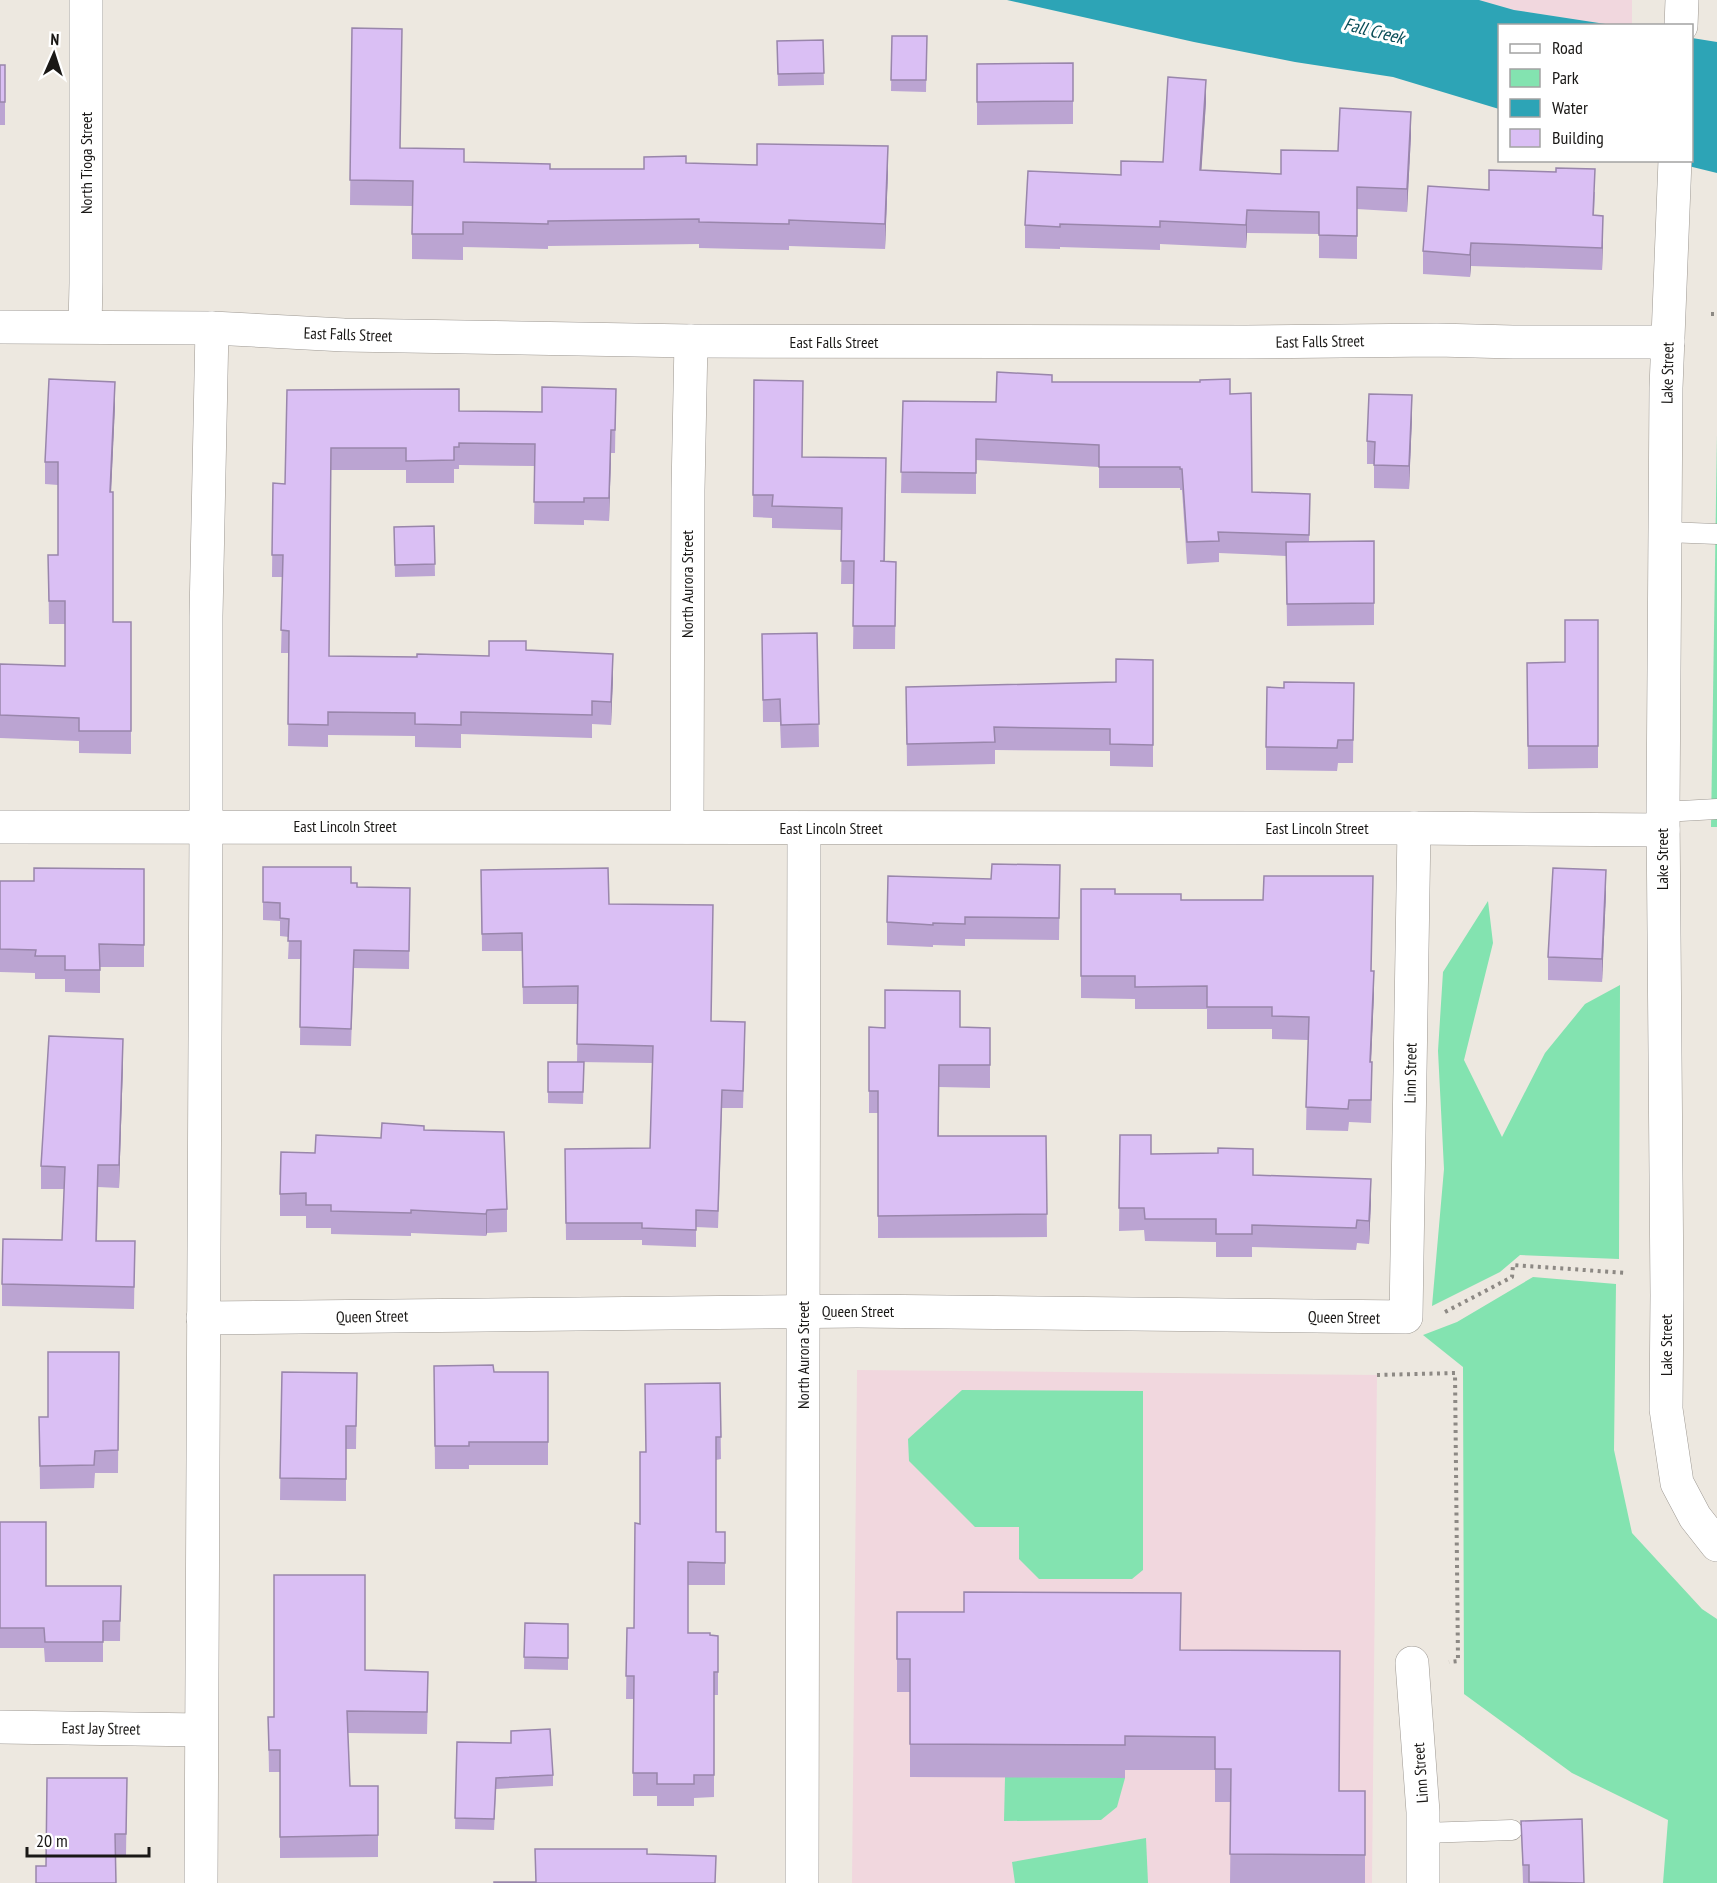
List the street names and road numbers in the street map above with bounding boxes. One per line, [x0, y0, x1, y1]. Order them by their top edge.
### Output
street label: North Tioga Street [76, 111, 96, 214]
street label: East Falls Street [303, 322, 393, 346]
street label: East Falls Street [1275, 330, 1365, 352]
street label: East Falls Street [790, 332, 879, 352]
street label: Lake Street [1656, 341, 1678, 404]
street label: North Aurora Street [677, 530, 697, 638]
street label: East Lincoln Street [293, 816, 397, 836]
street label: East Lincoln Street [779, 818, 883, 838]
street label: East Lincoln Street [1265, 818, 1369, 838]
street label: Lake Street [1652, 827, 1672, 890]
street label: Linn Street [1399, 1042, 1421, 1104]
street label: North Aurora Street [793, 1301, 813, 1409]
street label: Queen Street [822, 1301, 895, 1321]
street label: Queen Street [336, 1305, 409, 1327]
street label: Queen Street [1308, 1306, 1381, 1328]
street label: Lake Street [1656, 1313, 1676, 1376]
street label: East Jay Street [61, 1717, 141, 1739]
street label: Linn Street [1408, 1741, 1432, 1804]

